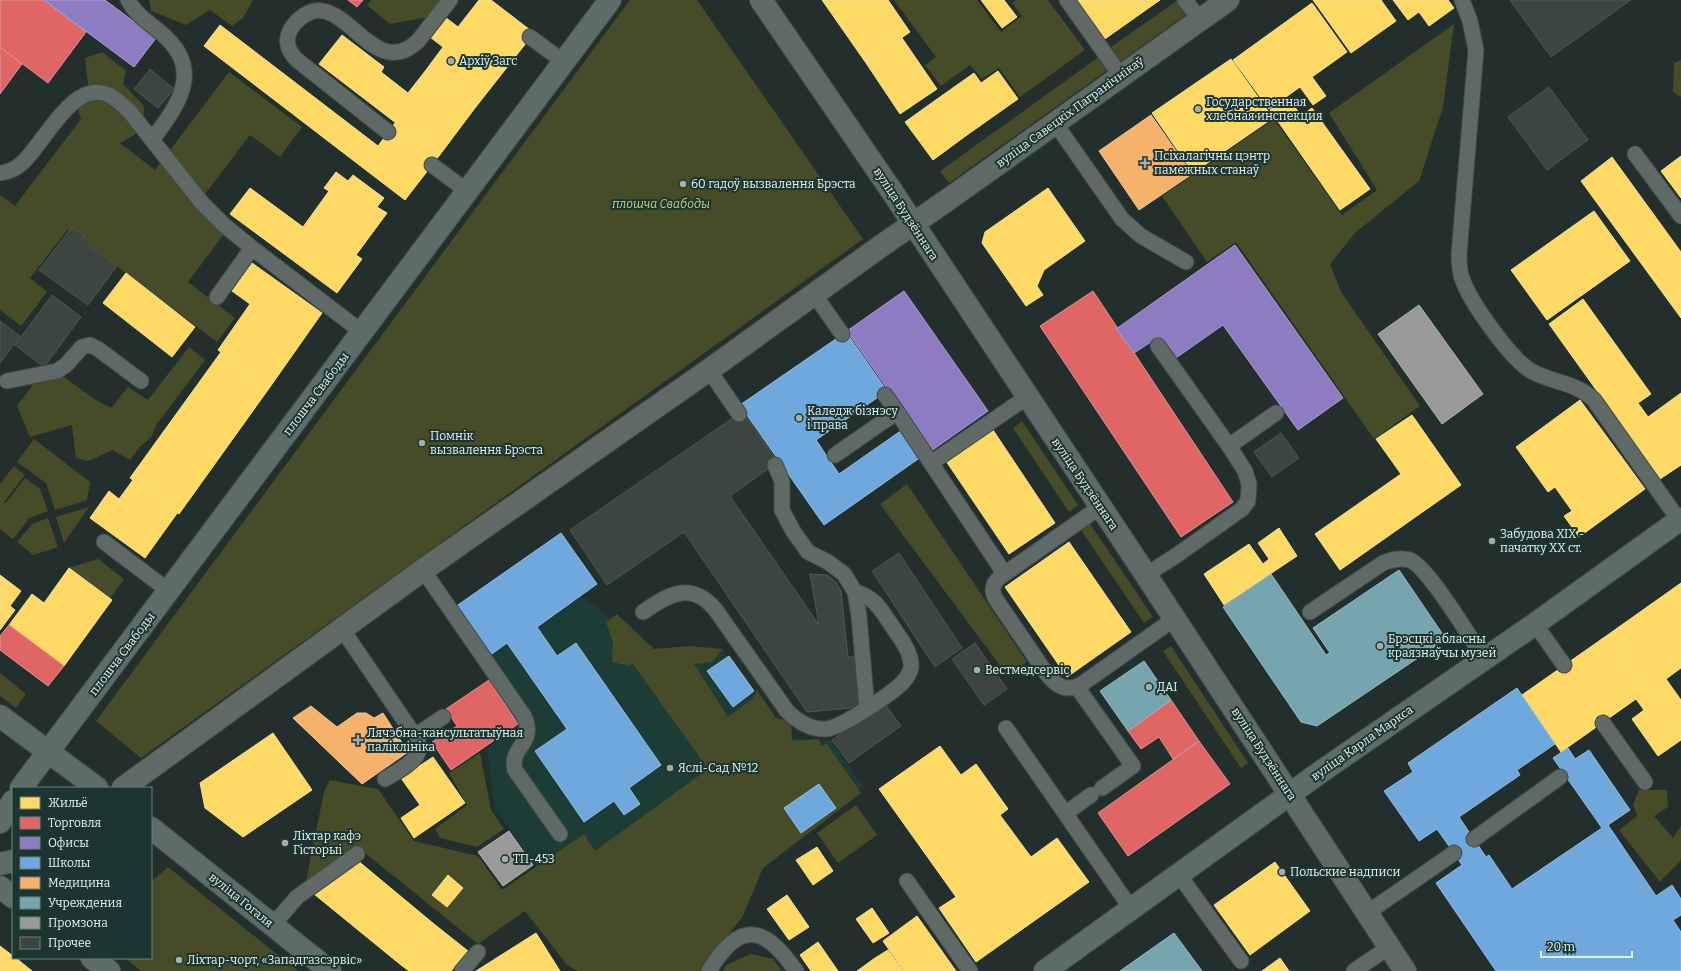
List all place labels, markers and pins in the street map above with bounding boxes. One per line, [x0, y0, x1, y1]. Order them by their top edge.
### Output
place label: Архіў Загс [459, 54, 517, 68]
marker: Архіў Загс [446, 56, 456, 66]
place label: Государственная хлебная инспекция [1206, 95, 1323, 123]
marker: Государственная хлебная инспекция [1193, 104, 1203, 114]
place label: Псіхалагічны цэнтр памежных станаў [1154, 149, 1270, 177]
marker: Псіхалагічны цэнтр памежных станаў [1139, 157, 1151, 169]
place label: 60 гадоў вызвалення Брэста [691, 177, 856, 191]
marker: 60 гадоў вызвалення Брэста [678, 179, 688, 189]
place label: Каледж бізнэсу і права [807, 404, 899, 432]
marker: Каледж бізнэсу і права [794, 413, 804, 423]
place label: Помнік вызвалення Брэста [430, 429, 543, 457]
marker: Помнік вызвалення Брэста [417, 438, 427, 448]
place label: Забудова XIX - пачатку ХХ ст. [1500, 527, 1584, 555]
marker: Забудова XIX - пачатку ХХ ст. [1487, 536, 1497, 546]
place label: Брэсцкі абласны краязнаўчы музей [1388, 632, 1496, 660]
marker: Брэсцкі абласны краязнаўчы музей [1375, 641, 1385, 651]
place label: Вестмедсервіс [985, 663, 1070, 677]
marker: Вестмедсервіс [972, 665, 982, 675]
place label: ДАІ [1157, 680, 1177, 694]
marker: ДАІ [1144, 682, 1154, 692]
place label: Лячэбна-кансультатыўная паліклініка [367, 726, 523, 754]
marker: Лячэбна-кансультатыўная паліклініка [352, 734, 364, 746]
place label: Яслі-Сад №12 [678, 761, 758, 775]
marker: Яслі-Сад №12 [665, 763, 675, 773]
place label: Ліхтар кафэ Гісторыі [293, 829, 361, 857]
marker: Ліхтар кафэ Гісторыі [280, 838, 290, 848]
place label: ТП-453 [513, 852, 555, 866]
marker: ТП-453 [500, 854, 510, 864]
place label: Польские надписи [1290, 865, 1400, 879]
marker: Польские надписи [1277, 867, 1287, 877]
place label: Ліхтар-чорт, «Западгазсэрвіс» [187, 953, 362, 967]
marker: Ліхтар-чорт, «Западгазсэрвіс» [174, 955, 184, 965]

